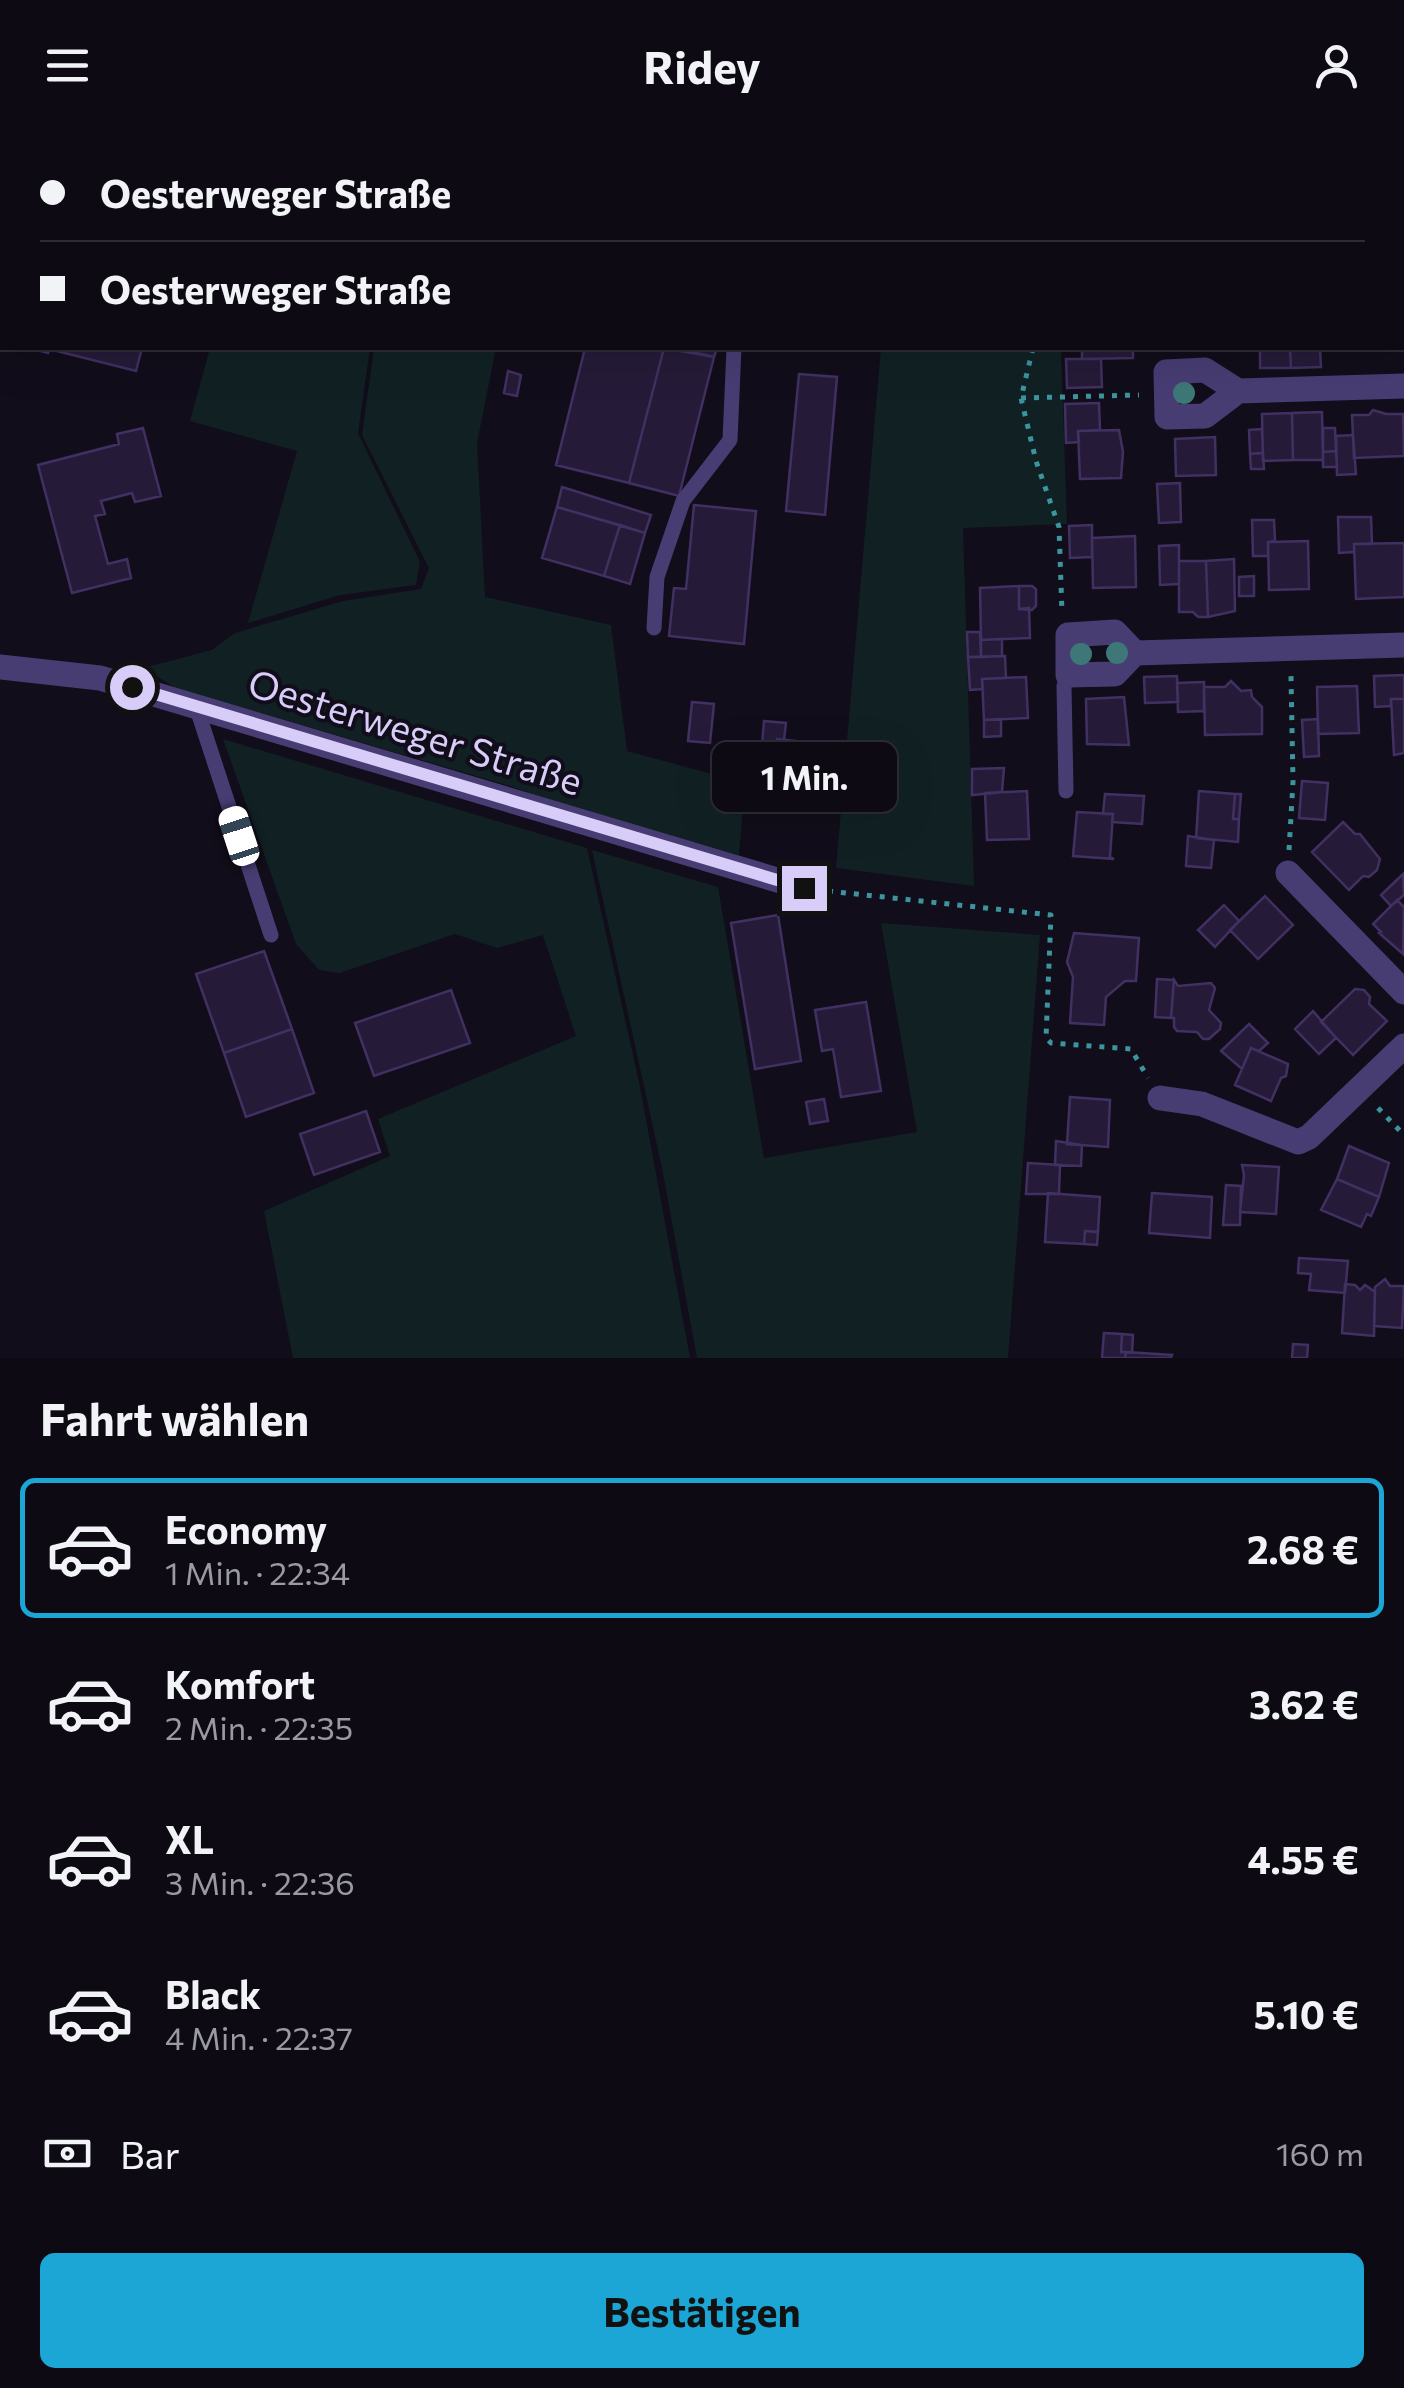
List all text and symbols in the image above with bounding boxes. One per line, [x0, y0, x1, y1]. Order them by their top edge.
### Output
icon: menu [40, 38, 95, 93]
text: Ridey [643, 38, 761, 93]
icon: person [1309, 38, 1364, 93]
text: Oesterweger Straße [100, 169, 451, 216]
text: Oesterweger Straße [100, 265, 451, 312]
street label: Oesterweger Straße [243, 657, 588, 804]
route start [110, 665, 155, 710]
callout: 1 Min. [712, 743, 896, 813]
text: 1 Min. [761, 757, 848, 797]
car [215, 803, 263, 869]
route end [782, 866, 827, 911]
text: Fahrt wählen [40, 1390, 309, 1445]
icon: car [45, 1503, 135, 1593]
text: Economy [165, 1505, 327, 1552]
text: 2.68 € [1247, 1525, 1359, 1572]
text: 1 Min. · 22:34 [165, 1552, 350, 1592]
icon: car [45, 1658, 135, 1748]
text: Komfort [165, 1660, 315, 1707]
text: 3.62 € [1249, 1680, 1359, 1727]
text: 2 Min. · 22:35 [165, 1707, 353, 1747]
icon: car [45, 1813, 135, 1903]
text: XL [165, 1815, 214, 1862]
text: 4.55 € [1247, 1835, 1359, 1882]
text: 3 Min. · 22:36 [165, 1862, 355, 1902]
icon: car [45, 1968, 135, 2058]
text: Black [165, 1970, 261, 2017]
text: 5.10 € [1254, 1990, 1359, 2037]
text: 4 Min. · 22:37 [165, 2017, 353, 2057]
icon: cash [40, 2126, 95, 2181]
text: Bar [120, 2130, 180, 2177]
text: 160 m [1276, 2133, 1364, 2173]
button: Bestätigen [40, 2253, 1364, 2368]

